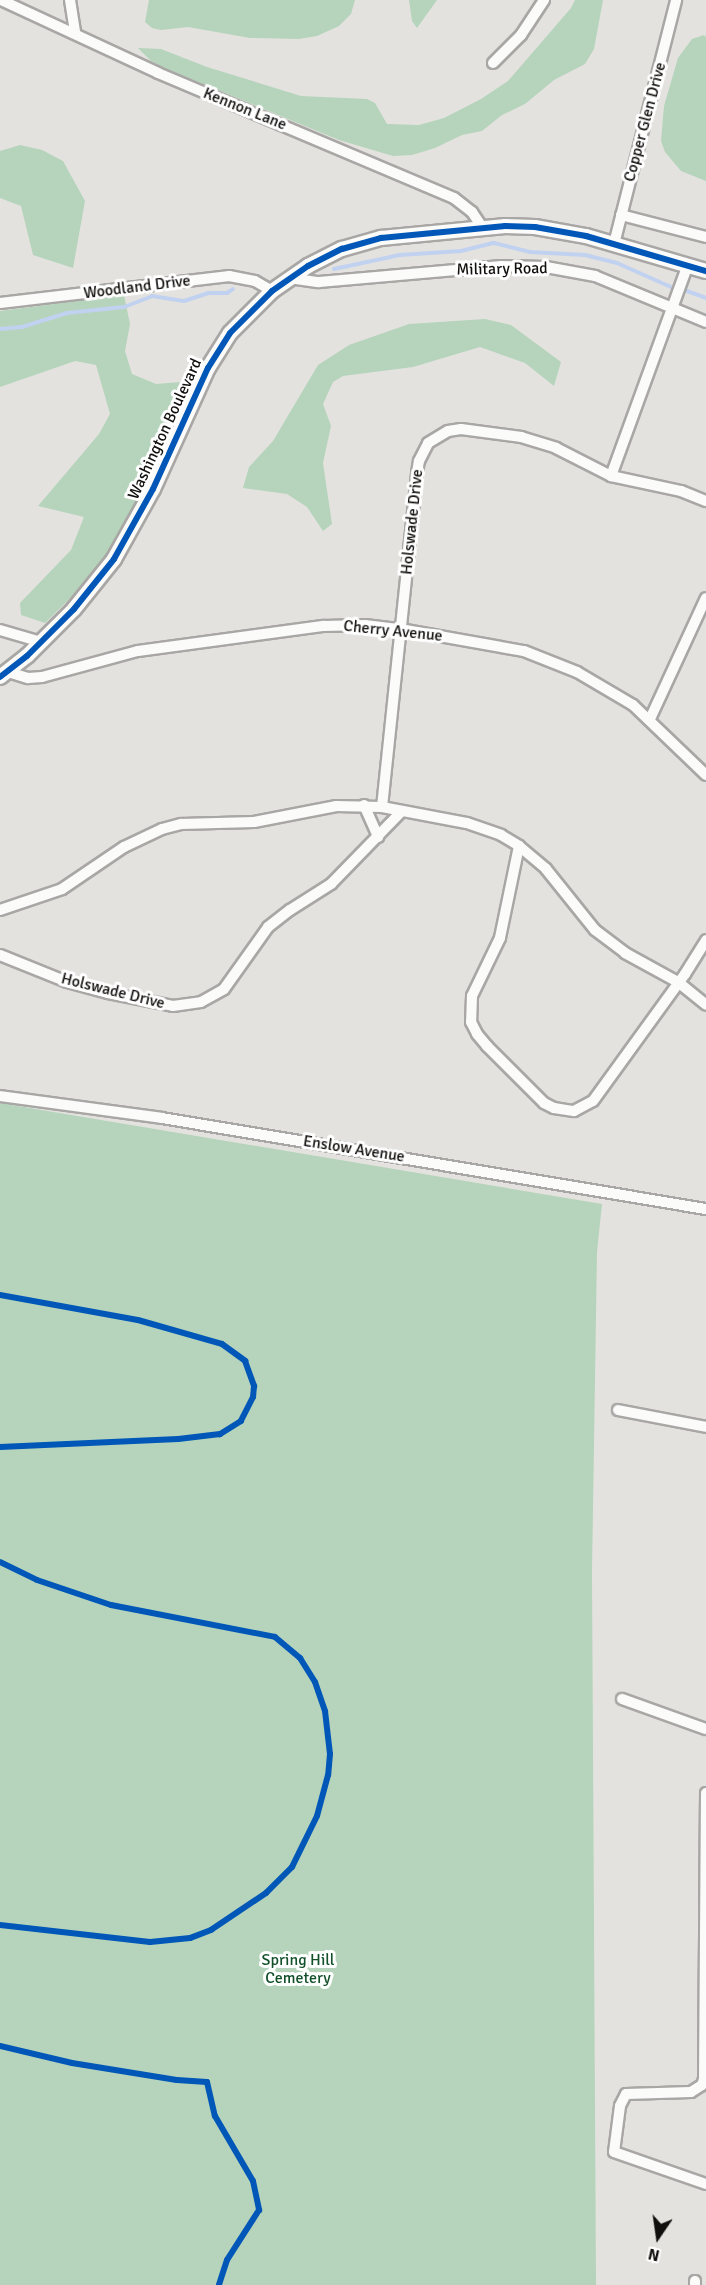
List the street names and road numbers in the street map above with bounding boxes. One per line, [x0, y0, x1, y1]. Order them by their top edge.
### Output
street label: Copper Glen Drive [620, 60, 670, 184]
street label: Kennon Lane [200, 84, 290, 134]
street label: Military Road [456, 259, 548, 279]
street label: Woodland Drive [83, 271, 191, 303]
street label: Washington Boulevard [124, 356, 206, 502]
street label: Holswade Drive [397, 468, 427, 576]
street label: Cherry Avenue [342, 616, 444, 646]
street label: Holswade Drive [59, 969, 167, 1013]
street label: Enslow Avenue [302, 1131, 406, 1167]

